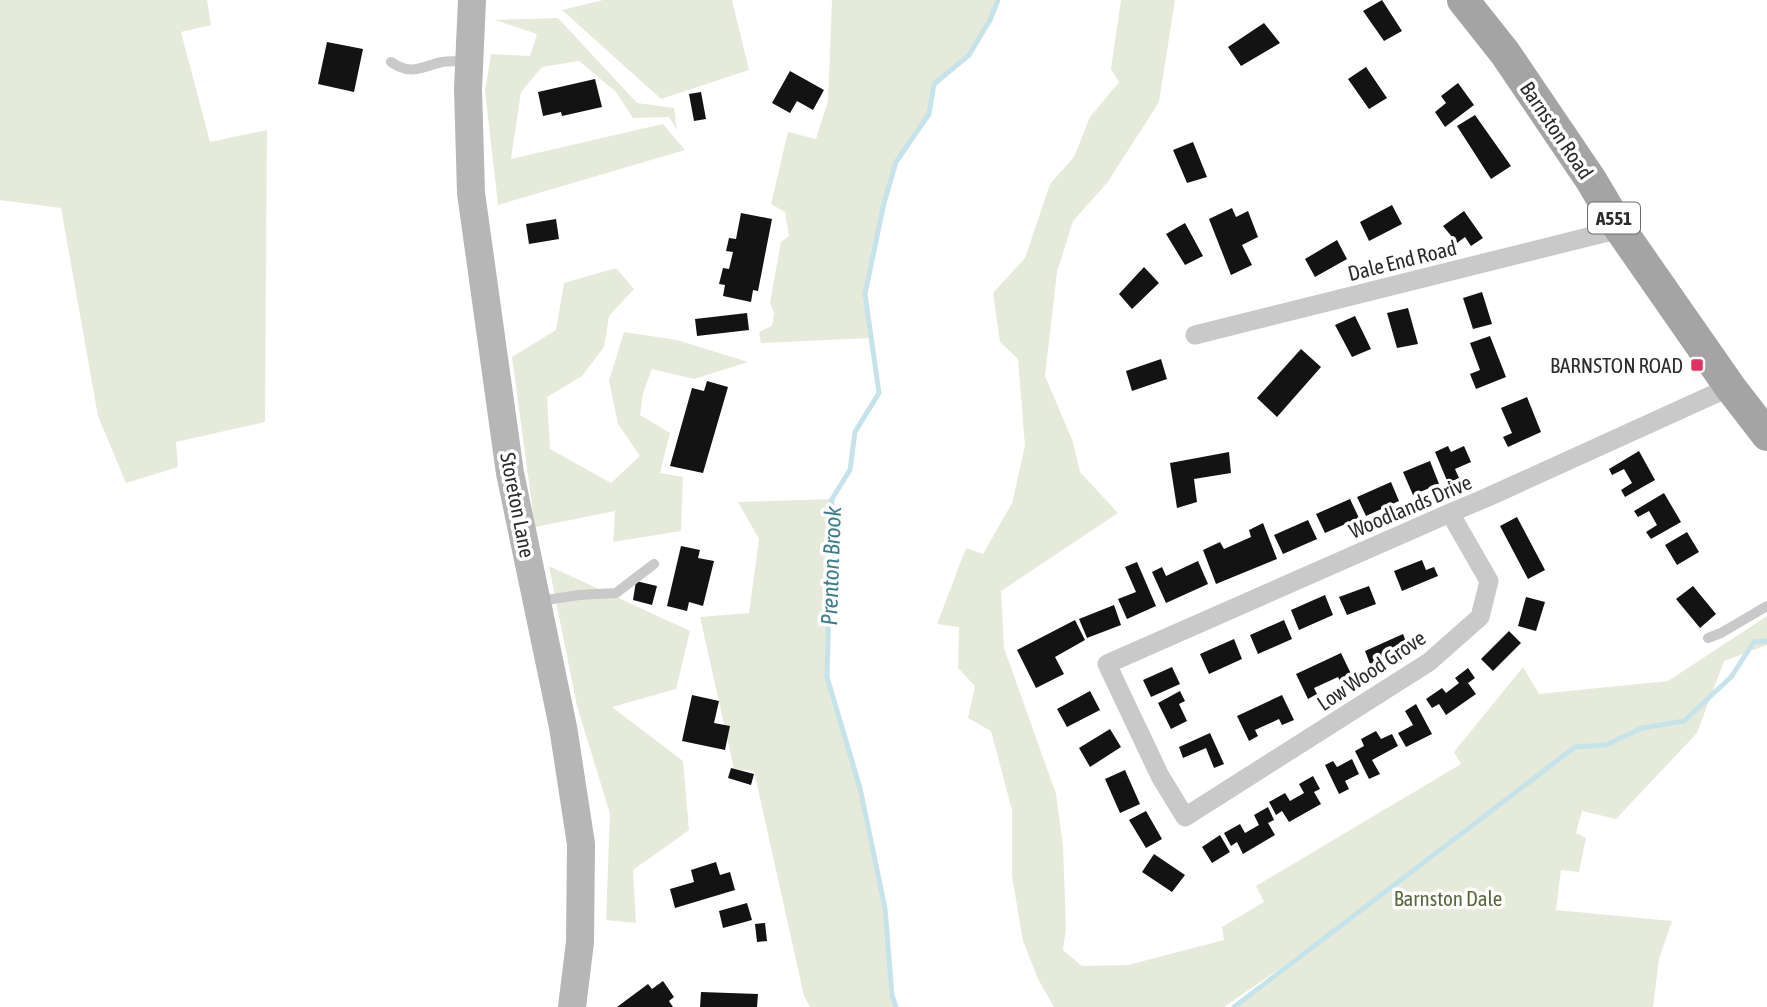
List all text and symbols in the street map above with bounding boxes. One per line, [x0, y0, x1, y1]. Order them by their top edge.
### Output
street label: Barnston Road [1516, 77, 1598, 183]
road number: A551 [1588, 202, 1640, 233]
street label: Dale End Road [1345, 235, 1459, 285]
place label: BARNSTON ROAD [1550, 353, 1683, 377]
marker: BARNSTON ROAD [1689, 357, 1705, 373]
street label: Storeton Lane [496, 450, 540, 560]
street label: Woodlands Drive [1345, 469, 1475, 543]
water label: Prenton Brook [816, 505, 846, 626]
street label: Low Wood Grove [1312, 625, 1430, 715]
park label: Barnston Dale [1394, 886, 1502, 910]

